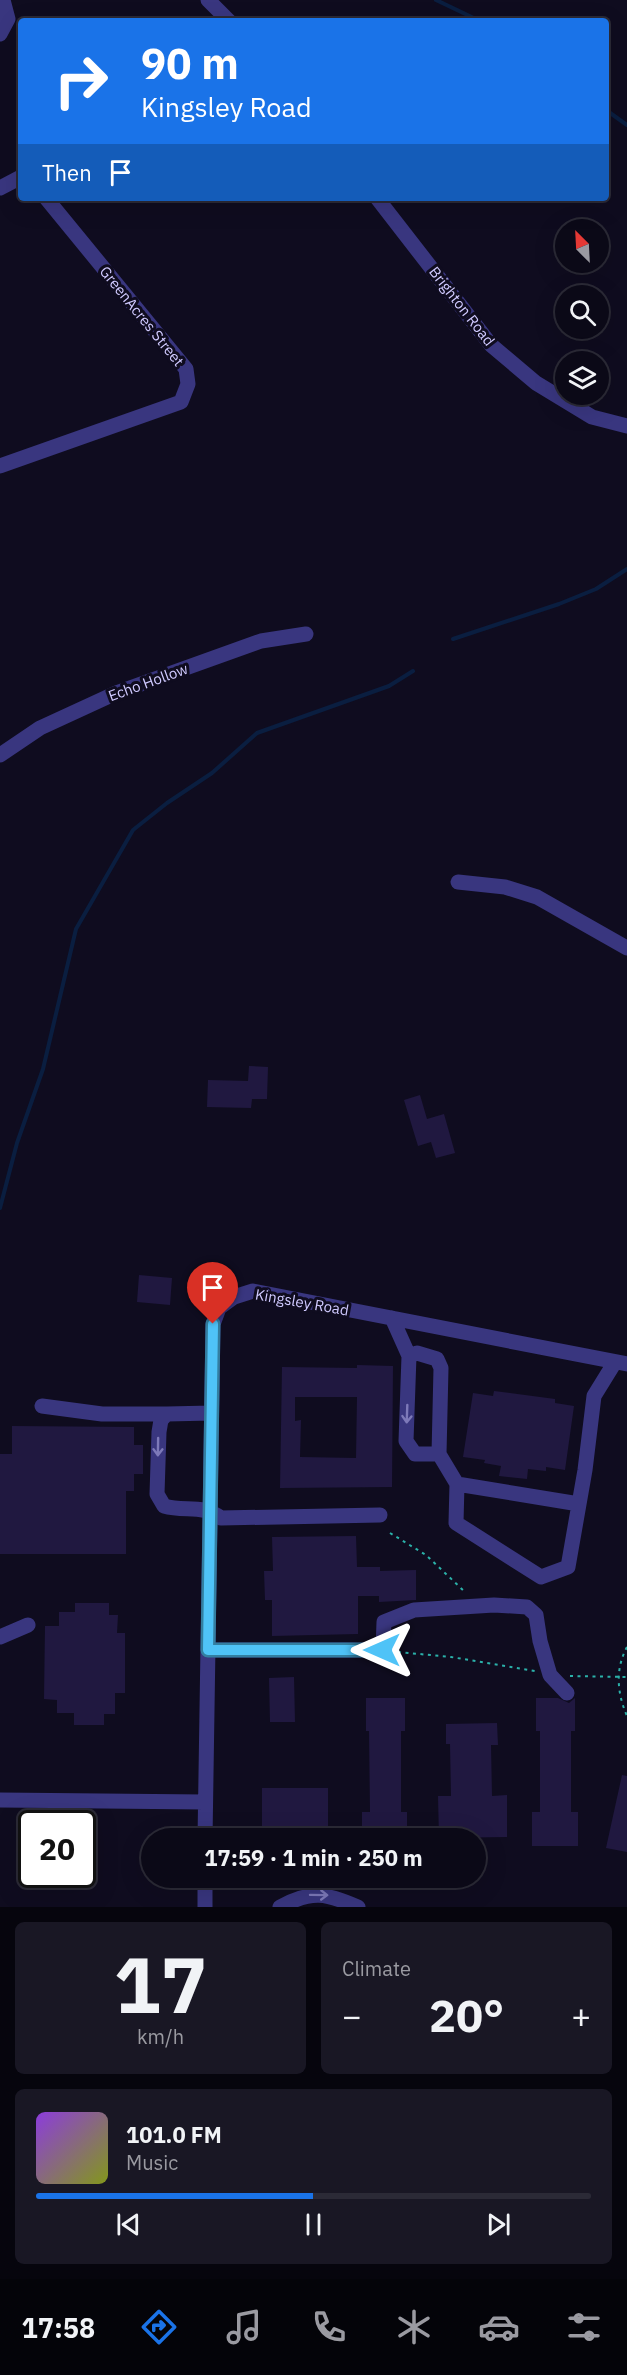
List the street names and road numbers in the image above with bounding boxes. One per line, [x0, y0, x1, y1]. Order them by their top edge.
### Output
street label: GreenAcres Street [96, 262, 188, 370]
street label: Brighton Road [425, 262, 499, 350]
street label: Echo Hollow [105, 659, 191, 705]
street label: Kingsley Road [254, 1284, 350, 1320]

